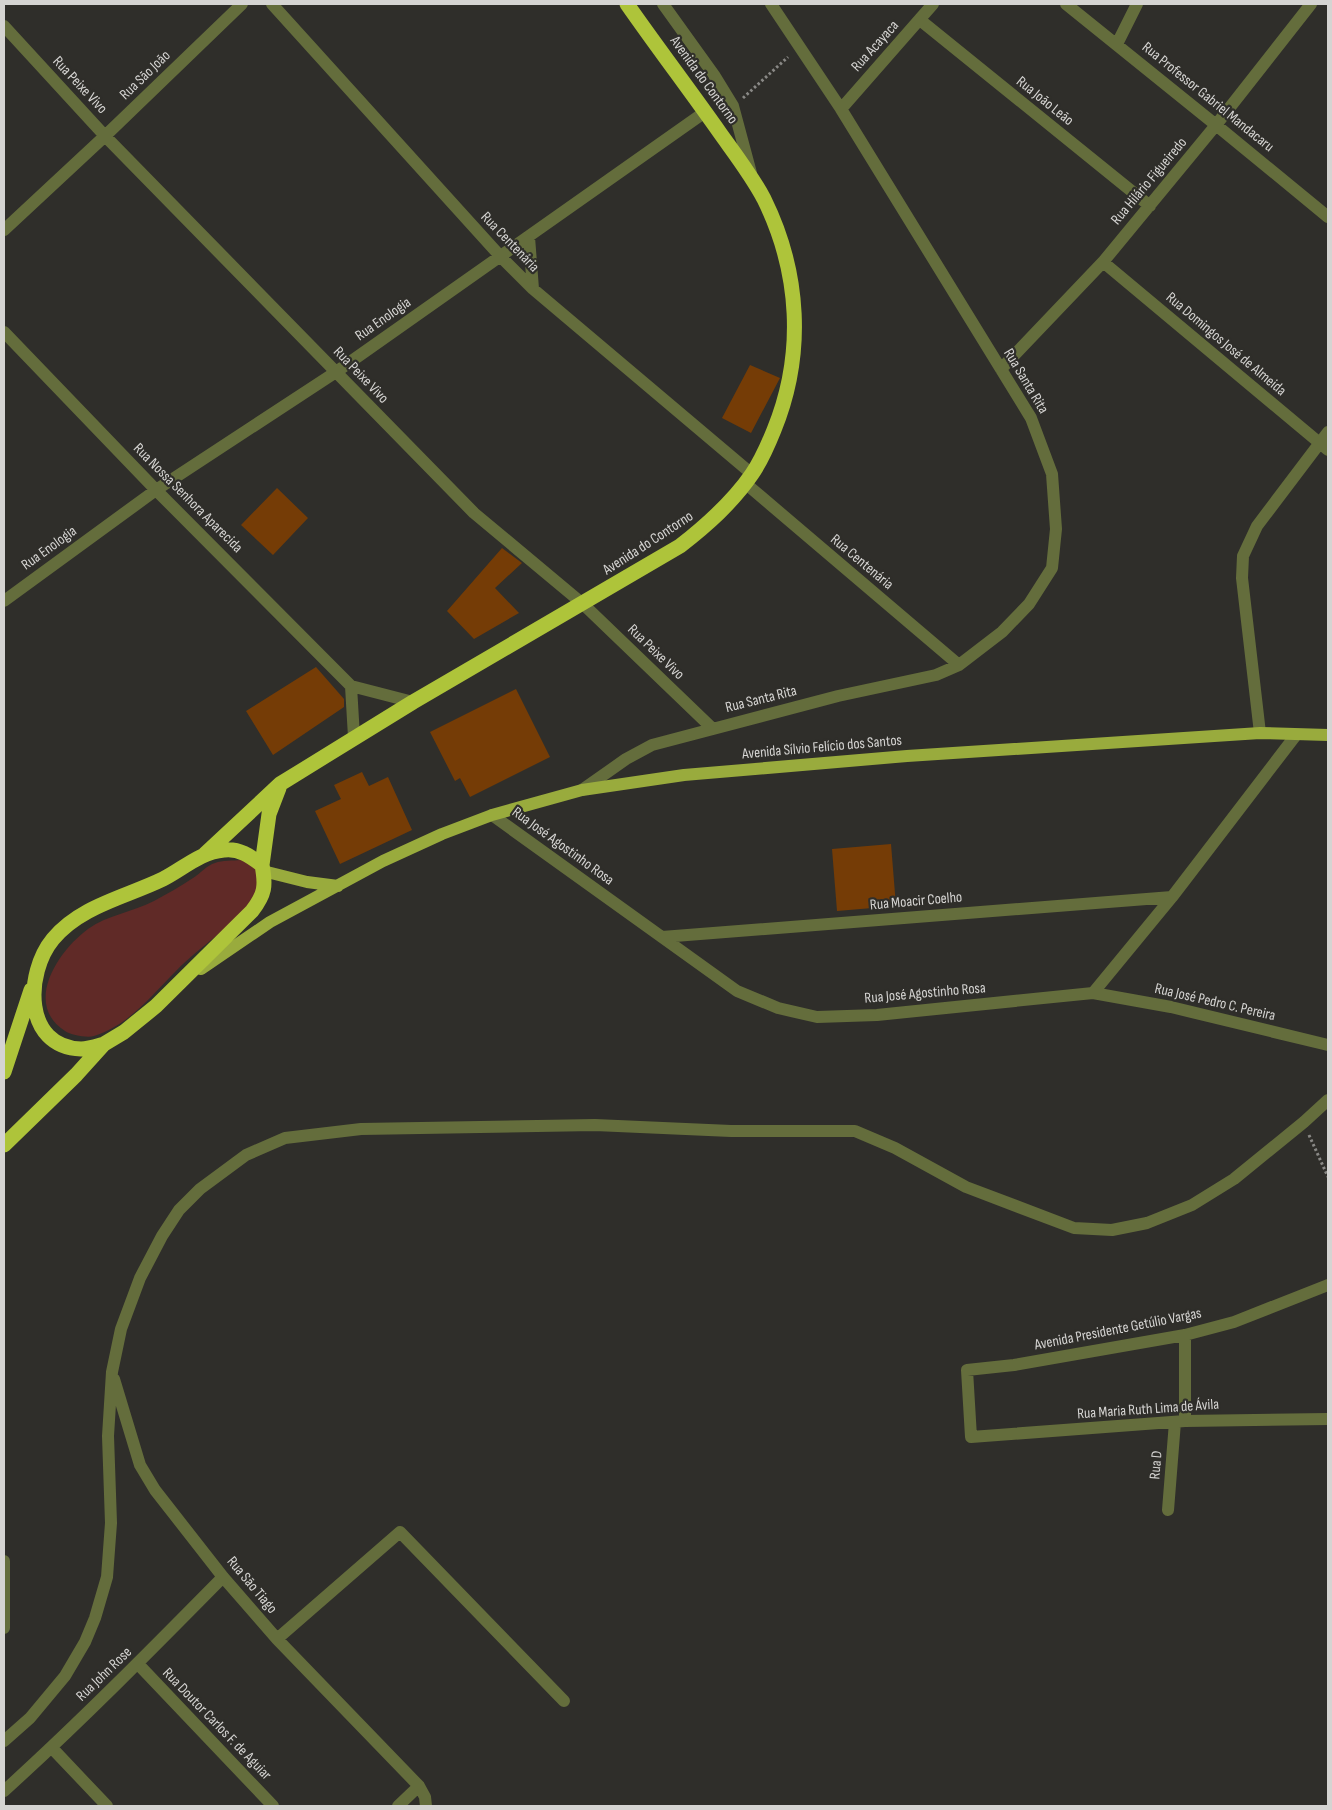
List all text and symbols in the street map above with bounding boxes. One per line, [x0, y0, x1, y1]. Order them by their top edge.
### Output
street label: Rua Acayaca [847, 16, 903, 76]
street label: Avenida do Contorno [665, 32, 742, 128]
street label: Rua Professor Gabriel Mandacaru [1138, 38, 1278, 156]
street label: Rua São João [116, 46, 174, 104]
street label: Rua Peixe Vivo [49, 52, 111, 118]
street label: Rua João Leão [1012, 72, 1078, 130]
street label: Rua Hilário Figueiredo [1107, 133, 1191, 229]
street label: Rua Centenária [477, 208, 544, 276]
street label: Rua Domingos José de Almeida [1162, 288, 1290, 400]
street label: Rua Enologia [351, 293, 415, 345]
street label: Rua Peixe Vivo [329, 343, 393, 407]
street label: Rua Santa Rita [999, 345, 1053, 417]
street label: Rua Nossa Senhora Aparecida [129, 439, 247, 557]
street label: Avenida do Contorno [598, 507, 697, 580]
street label: Rua Enologia [18, 521, 81, 574]
street label: Rua Centenária [827, 530, 898, 594]
street label: Rua Peixe Vivo [624, 620, 688, 684]
street label: Rua Santa Rita [723, 681, 799, 717]
street label: Avenida Sílvio Felício dos Santos [740, 731, 903, 764]
street label: Rua José Agostinho Rosa [508, 803, 618, 890]
street label: Rua Moacir Coelho [869, 888, 963, 914]
street label: Rua José Agostinho Rosa [864, 978, 987, 1008]
street label: Rua José Pedro C. Pereira [1153, 979, 1277, 1025]
street label: Avenida Presidente Getúlio Vargas [1032, 1303, 1203, 1355]
street label: Rua Maria Ruth Lima de Ávila [1076, 1395, 1220, 1423]
street label: Rua D [1145, 1450, 1167, 1480]
street label: Rua São Tiago [223, 1552, 281, 1618]
street label: Rua John Rose [72, 1643, 136, 1705]
street label: Rua Doutor Carlos F. de Aguiar [158, 1664, 276, 1785]

